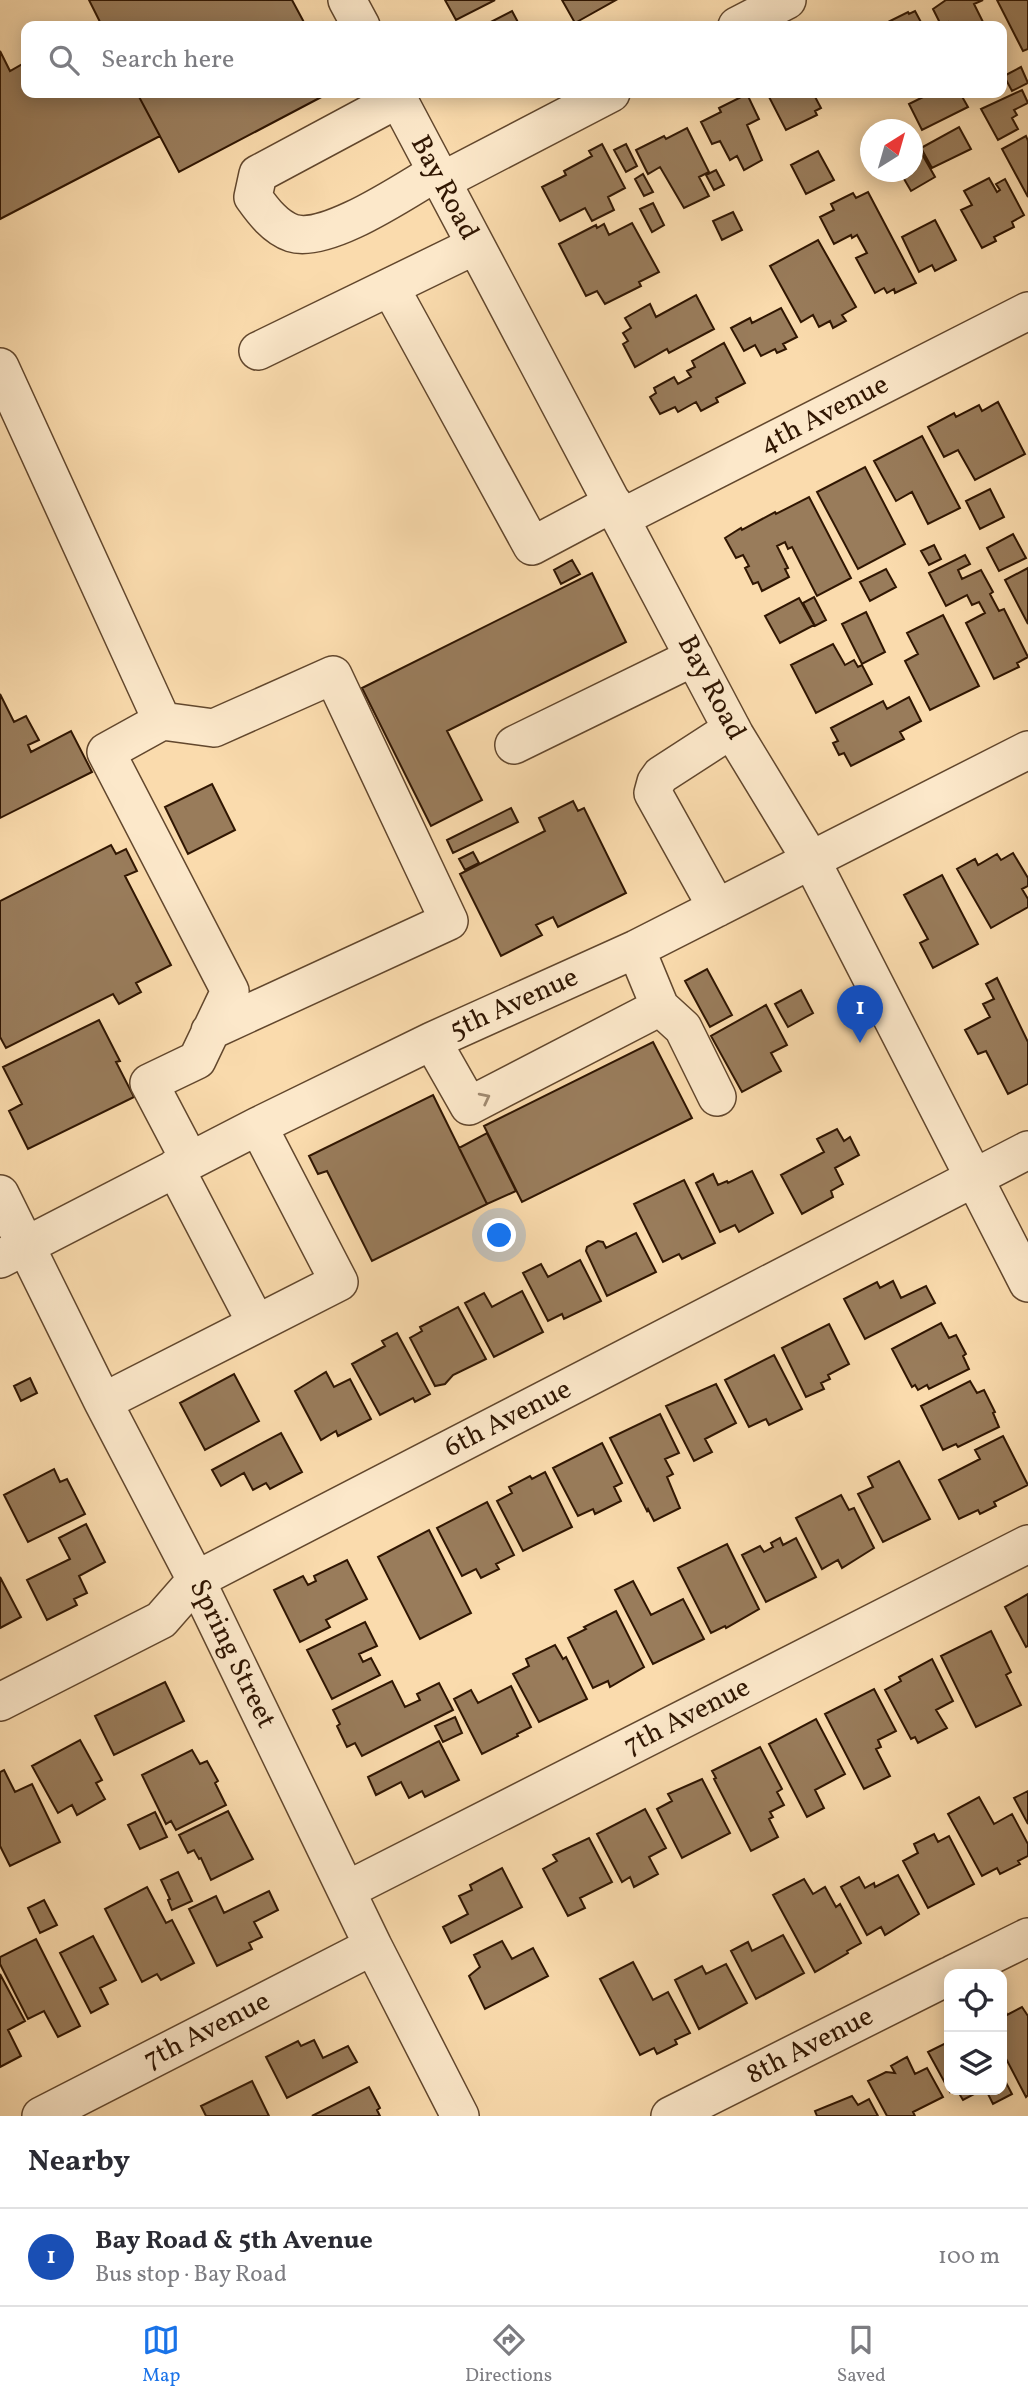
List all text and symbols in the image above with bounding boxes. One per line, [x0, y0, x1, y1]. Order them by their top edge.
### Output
search box [21, 21, 1007, 98]
icon: search [45, 41, 83, 79]
text: Search here [101, 42, 234, 78]
north arrow [860, 119, 923, 182]
street label: Bay Road [400, 129, 488, 247]
street label: 4th Avenue [753, 366, 895, 464]
street label: Bay Road [667, 629, 755, 747]
street label: 5th Avenue [443, 958, 585, 1050]
pin: 1 [837, 985, 883, 1043]
one-way arrow [478, 1092, 490, 1106]
your location [482, 1218, 516, 1252]
street label: 6th Avenue [438, 1370, 578, 1468]
street label: Spring Street [179, 1573, 285, 1735]
street label: 7th Avenue [617, 1668, 757, 1766]
map controls [944, 1969, 1007, 2095]
button: locate [944, 1969, 1007, 2032]
street label: 7th Avenue [137, 1982, 277, 2080]
street label: 8th Avenue [740, 1997, 880, 2095]
button: layers [944, 2032, 1007, 2095]
text: Nearby [28, 2141, 130, 2183]
text: Bay Road & 5th Avenue [95, 2223, 373, 2259]
text: 1 [46, 2241, 56, 2273]
text: 100 m [938, 2241, 1000, 2273]
text: Bus stop · Bay Road [95, 2259, 287, 2291]
tab: Map [142, 2321, 180, 2389]
tab: Directions [465, 2321, 552, 2389]
tab: Saved [837, 2321, 886, 2389]

